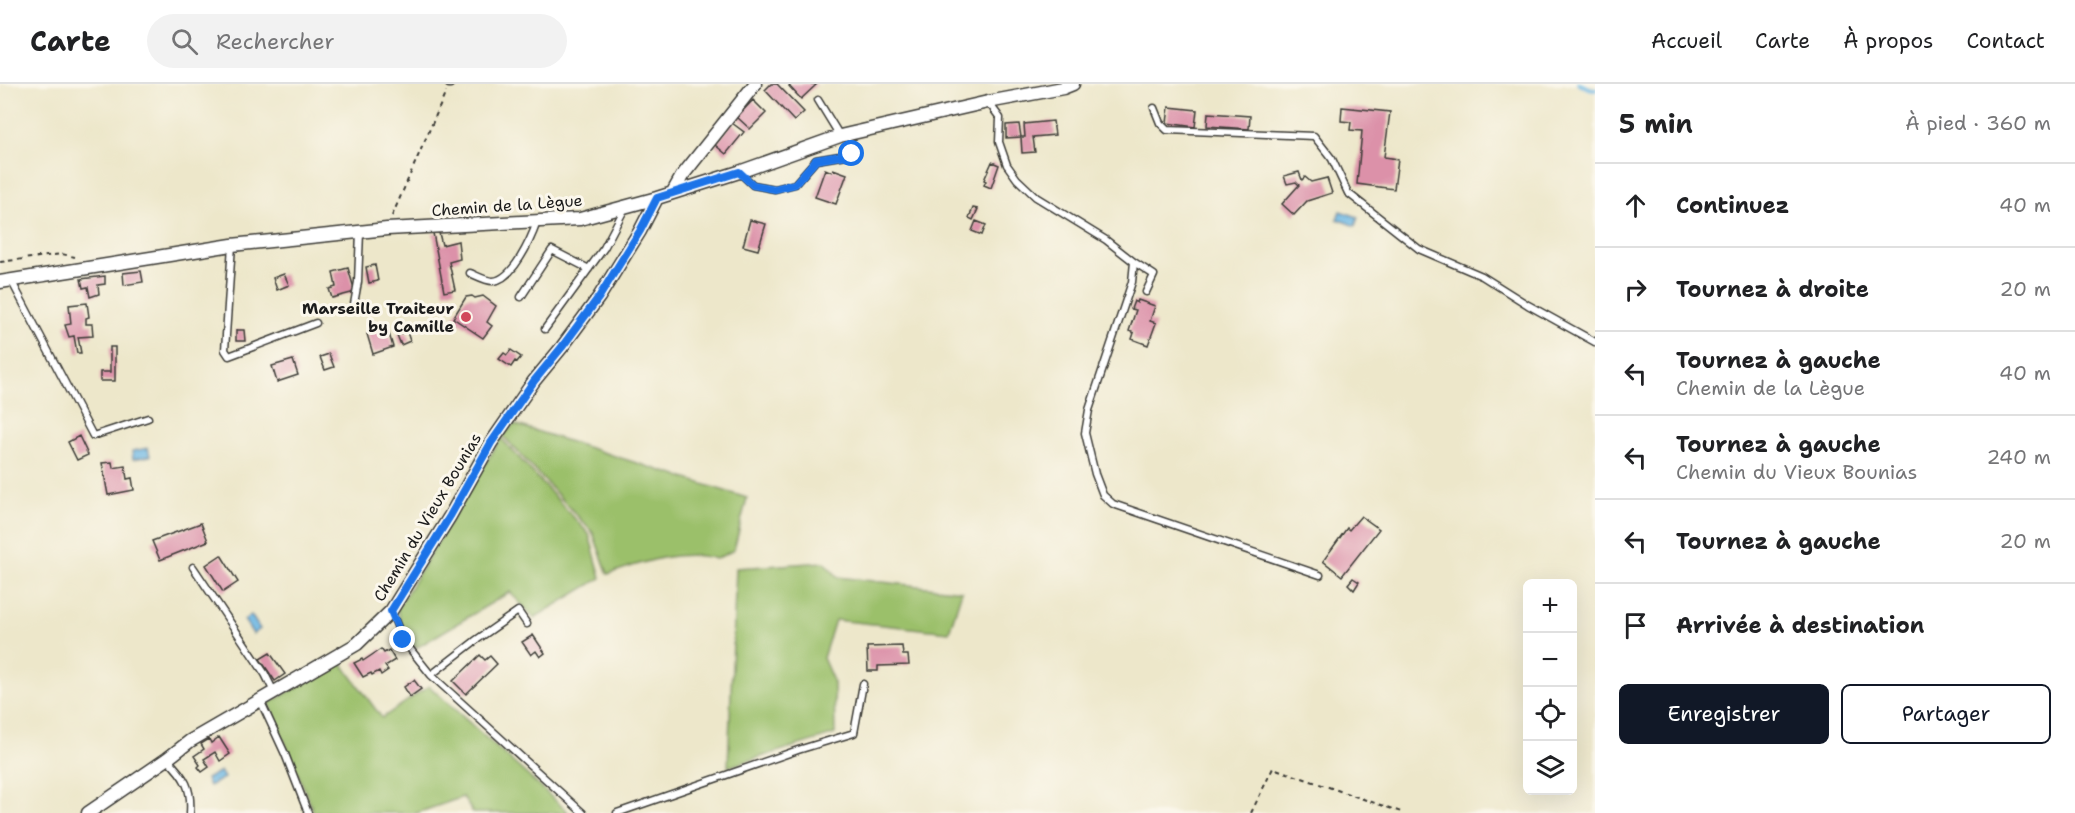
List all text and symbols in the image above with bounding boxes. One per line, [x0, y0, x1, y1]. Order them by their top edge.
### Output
search box [147, 14, 567, 68]
text: Carte [30, 22, 111, 60]
icon: search [168, 25, 201, 58]
text: Rechercher [216, 27, 335, 56]
text: Accueil [1651, 27, 1722, 55]
text: Carte [1755, 27, 1810, 55]
text: À propos [1843, 27, 1933, 55]
text: Contact [1966, 27, 2045, 55]
text: 5 min [1619, 106, 1693, 141]
text: À pied · 360 m [1905, 110, 2051, 136]
route start [838, 140, 864, 166]
icon: ahead [1619, 189, 1652, 222]
street label: Chemin de la Lègue [431, 190, 583, 221]
text: Continuez [1676, 191, 1789, 220]
text: 40 m [1999, 192, 2051, 218]
icon: right [1619, 273, 1652, 306]
text: Tournez à droite [1676, 275, 1869, 304]
text: 20 m [2000, 276, 2051, 302]
place label: Marseille Traiteur by Camille [302, 298, 454, 337]
marker: Marseille Traiteur by Camille [459, 310, 473, 324]
text: Tournez à gauche [1676, 346, 1881, 375]
icon: left [1619, 357, 1652, 390]
text: 40 m [1999, 360, 2051, 386]
text: Chemin de la Lègue [1676, 375, 1865, 401]
street label: Chemin du Vieux Bounias [369, 429, 486, 605]
text: Tournez à gauche [1676, 430, 1881, 459]
icon: left [1619, 441, 1652, 474]
text: 240 m [1986, 444, 2051, 470]
text: Chemin du Vieux Bounias [1676, 459, 1917, 485]
icon: left [1619, 525, 1652, 558]
text: Tournez à gauche [1676, 527, 1881, 556]
text: 20 m [2000, 528, 2051, 554]
map controls [1523, 579, 1577, 795]
button: + [1523, 579, 1577, 633]
icon: arrive [1619, 609, 1652, 642]
text: Arrivée à destination [1676, 611, 1924, 640]
route end [389, 626, 415, 652]
button: − [1523, 633, 1577, 687]
button: Enregistrer [1619, 684, 1829, 744]
button: Partager [1841, 684, 2051, 744]
button: locate [1523, 687, 1577, 741]
button: layers [1523, 741, 1577, 795]

